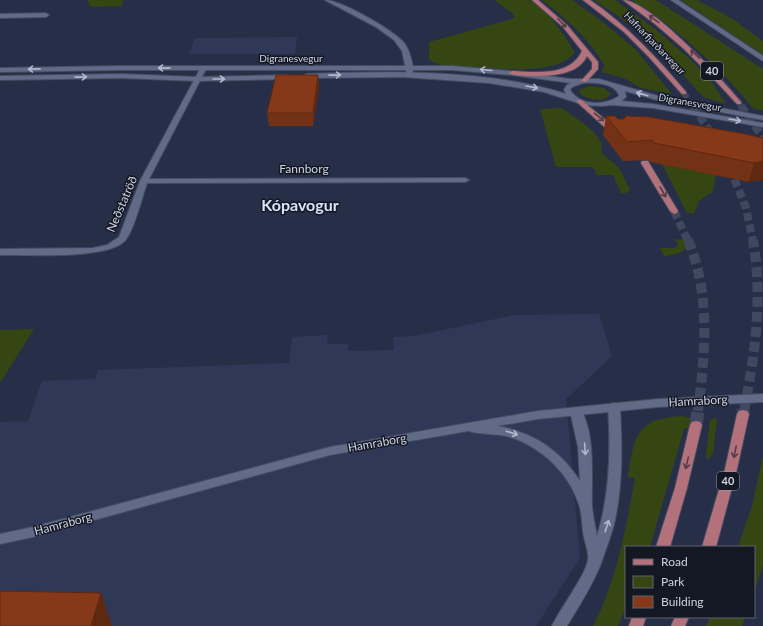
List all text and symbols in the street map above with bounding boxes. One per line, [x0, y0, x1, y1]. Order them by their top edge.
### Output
street label: Hafnarfjarðarvegur [622, 9, 688, 77]
one-way arrow [649, 15, 660, 23]
one-way arrow [557, 18, 567, 28]
one-way arrow [690, 49, 700, 58]
street label: Digranesvegur [259, 52, 323, 64]
road number: 40 [701, 62, 723, 80]
one-way arrow [158, 64, 171, 72]
one-way arrow [28, 65, 41, 73]
one-way arrow [480, 67, 493, 74]
one-way arrow [328, 71, 341, 79]
one-way arrow [74, 73, 87, 80]
one-way arrow [212, 75, 225, 83]
one-way arrow [525, 83, 538, 91]
one-way arrow [636, 90, 649, 97]
street label: Digranesvegur [658, 91, 723, 113]
one-way arrow [594, 112, 604, 121]
one-way arrow [728, 116, 741, 124]
street label: Fannborg [279, 161, 329, 176]
street label: Neðstatröð [103, 173, 140, 234]
one-way arrow [660, 186, 668, 198]
district label: Kópavogur [261, 195, 339, 214]
street label: Hamraborg [668, 391, 728, 410]
street label: Hamraborg [347, 430, 407, 455]
one-way arrow [506, 430, 518, 438]
one-way arrow [582, 442, 589, 455]
one-way arrow [731, 445, 739, 458]
one-way arrow [683, 457, 690, 470]
road number: 40 [717, 472, 739, 490]
street label: Hamraborg [32, 509, 93, 538]
one-way arrow [604, 520, 611, 533]
legend [625, 546, 755, 618]
text: Road [661, 554, 688, 569]
text: Park [661, 574, 685, 589]
text: Building [661, 594, 704, 609]

